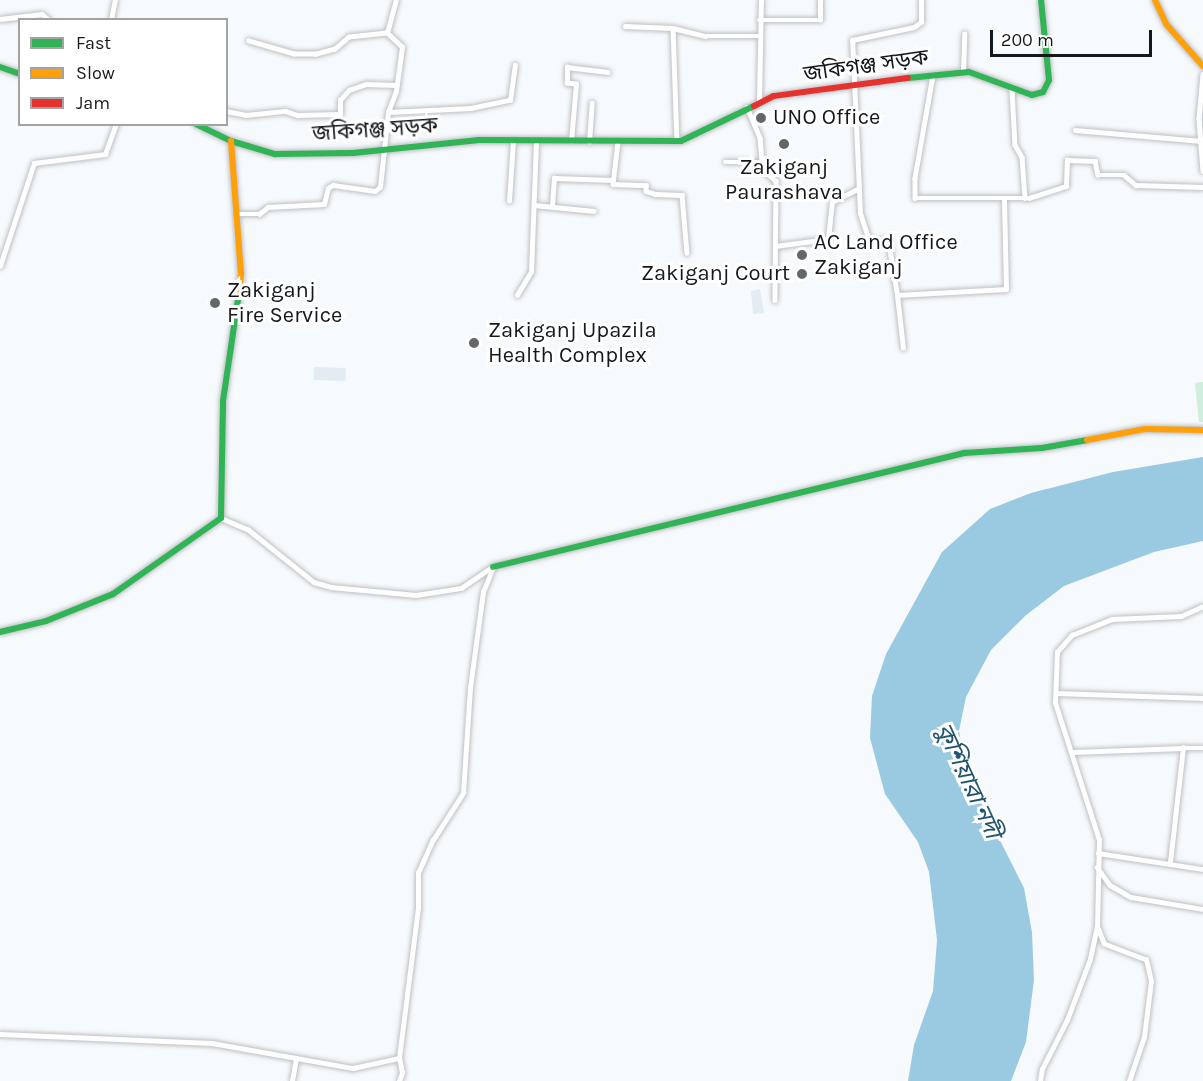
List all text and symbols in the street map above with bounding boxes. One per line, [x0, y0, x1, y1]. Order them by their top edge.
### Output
legend [18, 18, 228, 126]
scale bar [993, 18, 1155, 56]
text: 200 m [1001, 29, 1054, 51]
text: Fast [76, 32, 111, 54]
street label: জকিগঞ্জ সড়ক [802, 44, 930, 88]
text: Slow [76, 62, 115, 84]
text: Jam [76, 92, 110, 114]
place label: UNO Office [773, 105, 880, 131]
marker: UNO Office [754, 111, 768, 125]
street label: জকিগঞ্জ সড়ক [311, 112, 439, 148]
marker: Zakiganj Paurashava [777, 137, 791, 151]
place label: Zakiganj Paurashava [725, 154, 843, 206]
place label: AC Land Office Zakiganj [814, 229, 958, 280]
marker: AC Land Office Zakiganj [795, 248, 809, 262]
place label: Zakiganj Court [641, 261, 790, 287]
marker: Zakiganj Court [795, 267, 809, 281]
place label: Zakiganj Fire Service [227, 277, 342, 328]
marker: Zakiganj Fire Service [208, 296, 222, 310]
place label: Zakiganj Upazila Health Complex [488, 317, 657, 368]
marker: Zakiganj Upazila Health Complex [465, 334, 483, 352]
water label: কুশিয়ারা নদী [929, 719, 1007, 843]

